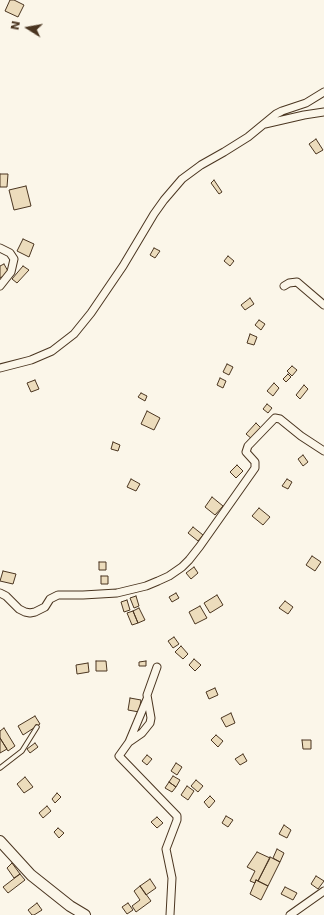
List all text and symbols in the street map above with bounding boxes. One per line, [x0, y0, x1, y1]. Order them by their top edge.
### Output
north arrow [8, 8, 48, 48]
text: N [8, 20, 23, 31]

